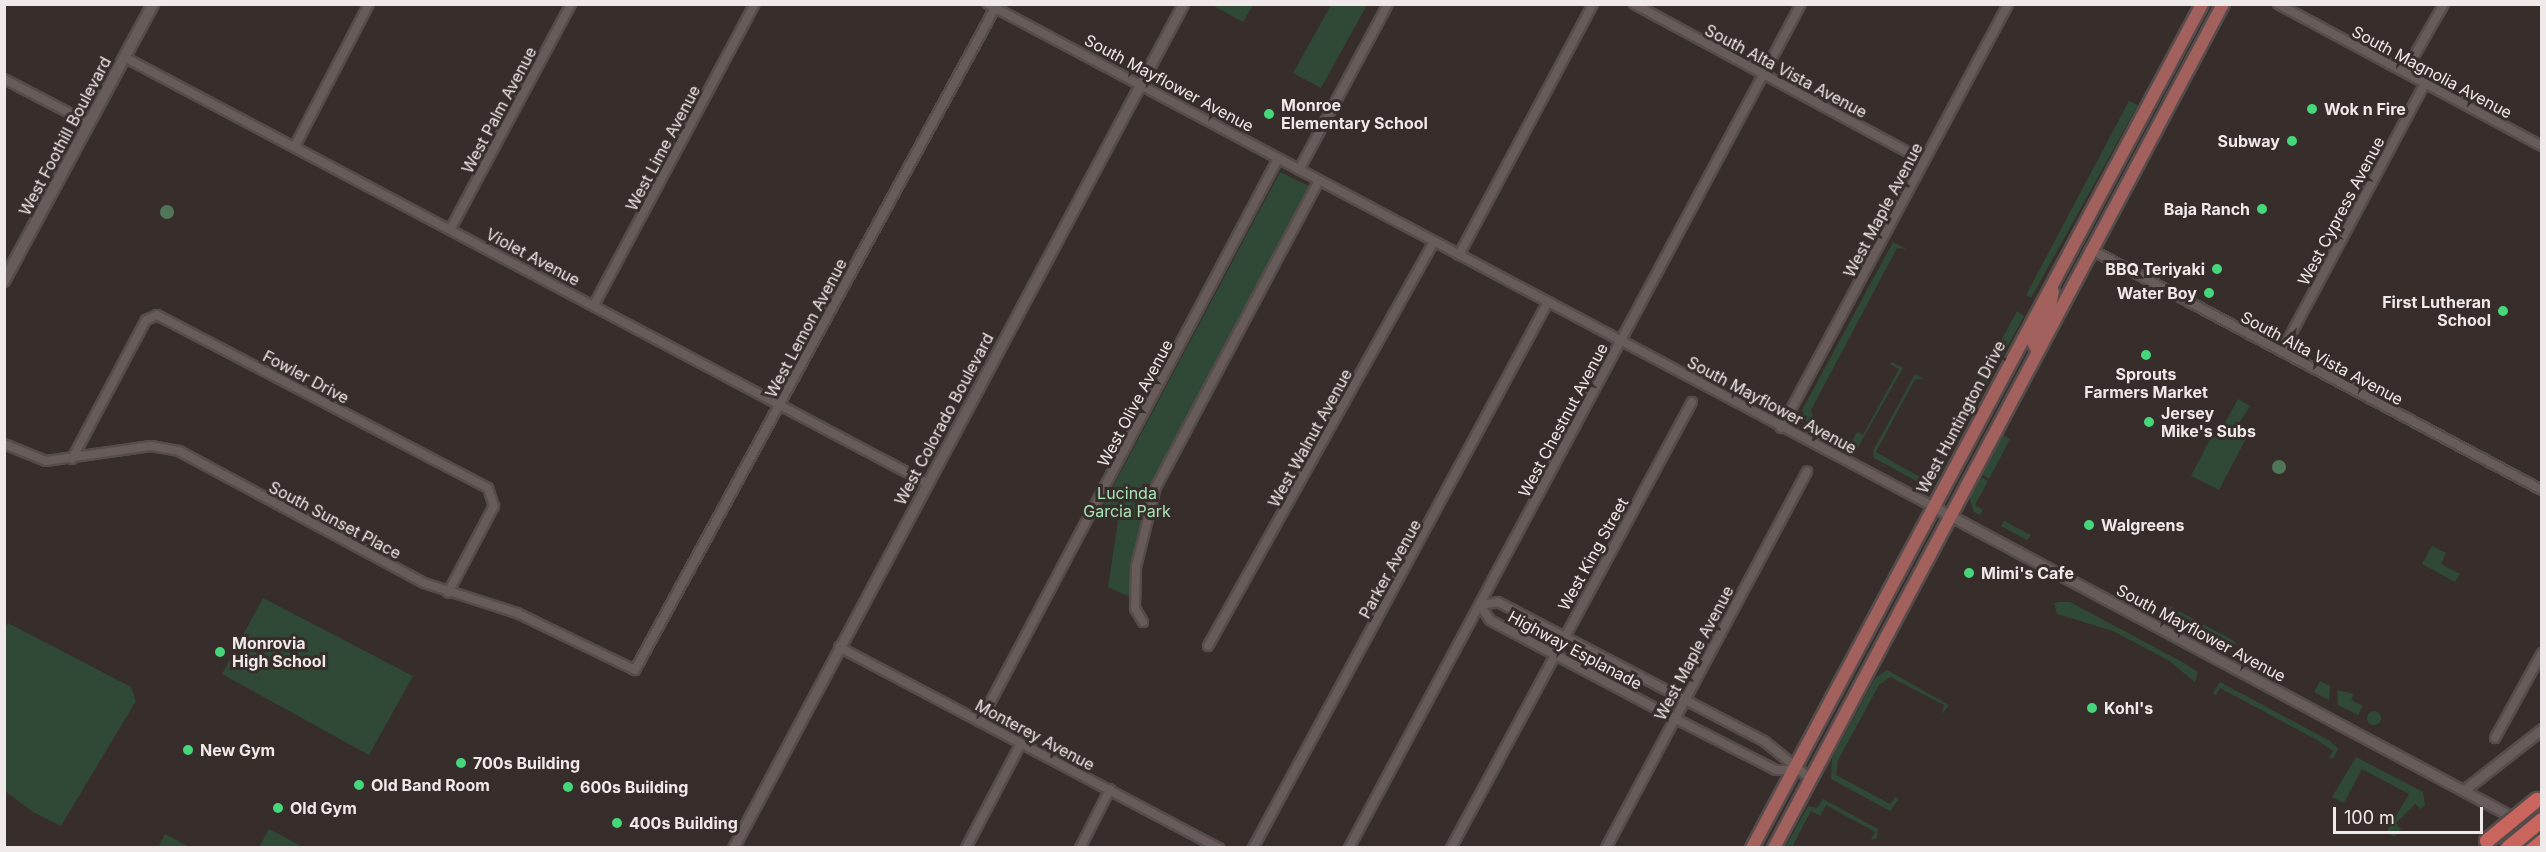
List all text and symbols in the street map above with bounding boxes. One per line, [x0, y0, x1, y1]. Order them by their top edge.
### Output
street label: South Alta Vista Avenue [1702, 20, 1870, 122]
street label: South Magnolia Avenue [2349, 22, 2515, 122]
street label: South Mayflower Avenue [1081, 30, 1257, 136]
street label: West Palm Avenue [458, 44, 540, 176]
street label: West Foothill Boulevard [15, 53, 115, 219]
street label: West Lime Avenue [622, 82, 704, 214]
place label: Monroe Elementary School [1281, 95, 1428, 133]
place label: Wok n Fire [2324, 99, 2406, 119]
marker: Wok n Fire [2305, 102, 2319, 116]
marker: Monroe Elementary School [1262, 107, 1276, 121]
place label: Subway [2217, 131, 2280, 151]
street label: West Cypress Avenue [2294, 133, 2388, 289]
marker: Subway [2285, 134, 2299, 148]
street label: West Maple Avenue [1839, 139, 1927, 281]
place label: Baja Ranch [2164, 199, 2250, 219]
marker: Baja Ranch [2255, 202, 2269, 216]
street label: Violet Avenue [483, 224, 583, 290]
street label: West Lemon Avenue [761, 255, 851, 401]
place label: BBQ Teriyaki [2105, 259, 2205, 279]
marker: BBQ Teriyaki [2210, 262, 2224, 276]
place label: Water Boy [2117, 283, 2197, 303]
marker: Water Boy [2202, 286, 2216, 300]
place label: First Lutheran School [2382, 292, 2491, 330]
marker: First Lutheran School [2496, 304, 2510, 318]
street label: South Alta Vista Avenue [2238, 307, 2406, 409]
street label: West Colorado Boulevard [890, 330, 998, 508]
street label: West Olive Avenue [1093, 336, 1177, 470]
street label: West Huntington Drive [1913, 337, 2009, 497]
street label: West Chestnut Avenue [1514, 340, 1612, 500]
street label: Fowler Drive [260, 346, 352, 408]
marker: Sprouts Farmers Market [2139, 348, 2153, 362]
street label: South Mayflower Avenue [1684, 352, 1860, 458]
place label: Sprouts Farmers Market [2084, 364, 2208, 402]
street label: West Walnut Avenue [1264, 366, 1356, 510]
place label: Jersey Mike's Subs [2161, 403, 2256, 441]
marker: Jersey Mike's Subs [2142, 415, 2156, 429]
street label: South Sunset Place [266, 477, 404, 563]
park label: Lucinda Garcia Park [1083, 483, 1171, 521]
street label: West King Street [1554, 494, 1632, 614]
place label: Walgreens [2101, 515, 2185, 535]
street label: Parker Avenue [1355, 516, 1425, 622]
marker: Walgreens [2082, 518, 2096, 532]
place label: Mimi's Cafe [1981, 563, 2074, 583]
marker: Mimi's Cafe [1962, 566, 1976, 580]
street label: South Mayflower Avenue [2113, 580, 2289, 686]
street label: West Maple Avenue [1650, 582, 1738, 724]
street label: Highway Esplanade [1505, 607, 1645, 693]
place label: Monrovia High School [232, 633, 326, 671]
marker: Monrovia High School [213, 645, 227, 659]
street label: Monterey Avenue [972, 695, 1098, 775]
place label: Kohl's [2104, 698, 2153, 718]
marker: Kohl's [2085, 701, 2099, 715]
place label: New Gym [200, 740, 275, 760]
marker: New Gym [181, 743, 195, 757]
place label: 700s Building [473, 753, 580, 773]
marker: 700s Building [454, 756, 468, 770]
place label: Old Band Room [371, 775, 490, 795]
place label: 600s Building [580, 777, 688, 797]
marker: Old Band Room [352, 778, 366, 792]
marker: 600s Building [561, 780, 575, 794]
scale bar [2336, 795, 2486, 833]
place label: Old Gym [290, 798, 357, 818]
marker: Old Gym [271, 801, 285, 815]
text: 100 m [2344, 807, 2395, 828]
place label: 400s Building [629, 813, 738, 833]
marker: 400s Building [610, 816, 624, 830]

